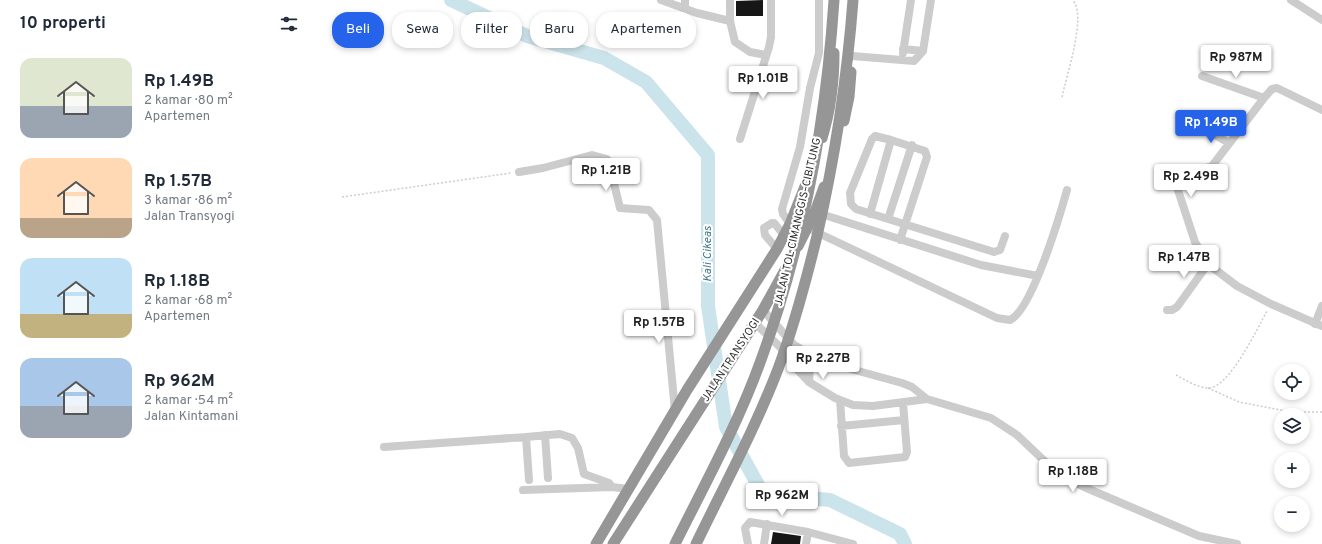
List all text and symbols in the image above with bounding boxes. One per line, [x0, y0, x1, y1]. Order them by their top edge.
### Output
chip: Beli [332, 12, 384, 48]
chip: Sewa [392, 12, 453, 48]
chip: Filter [461, 12, 522, 48]
chip: Baru [530, 12, 588, 48]
chip: Apartemen [596, 12, 696, 48]
text: 10 properti [20, 13, 106, 35]
icon: filters [278, 13, 300, 35]
pin: Rp 987M [1199, 45, 1273, 79]
text: Rp 987M [1209, 50, 1263, 66]
pin: Rp 1.01B [722, 66, 804, 100]
text: Rp 1.49B [144, 71, 214, 93]
text: Rp 1.01B [738, 71, 788, 87]
icon: home [52, 74, 100, 122]
text: 2 kamar · 80 m² [144, 93, 233, 109]
text: Apartemen [144, 109, 210, 125]
pin: Rp 1.49B [1170, 110, 1252, 144]
text: Rp 1.49B [1184, 115, 1238, 131]
street label: JALAN TOL CIMANGGIS–CIBITUNG [772, 136, 824, 308]
pin: Rp 1.21B [565, 158, 647, 192]
text: Rp 1.21B [581, 163, 631, 179]
pin: Rp 2.49B [1150, 164, 1232, 198]
text: Rp 2.49B [1163, 169, 1219, 185]
text: Rp 1.57B [144, 171, 212, 193]
icon: home [52, 174, 100, 222]
text: 3 kamar · 86 m² [144, 193, 232, 209]
text: Jalan Transyogi [144, 209, 235, 225]
water label: Kali Cikeas [700, 225, 716, 282]
pin: Rp 1.47B [1143, 245, 1225, 279]
text: Rp 1.47B [1158, 250, 1210, 266]
text: Rp 1.18B [144, 271, 210, 293]
icon: home [52, 274, 100, 322]
text: 2 kamar · 68 m² [144, 293, 232, 309]
text: Apartemen [144, 309, 210, 325]
pin: Rp 1.57B [618, 310, 700, 344]
text: Rp 1.57B [633, 315, 685, 331]
street label: JALAN TRANSYOGI [699, 316, 763, 404]
pin: Rp 2.27B [782, 346, 864, 380]
text: Rp 2.27B [796, 351, 850, 367]
map controls [1274, 364, 1310, 532]
button: locate [1274, 364, 1310, 400]
text: Rp 962M [144, 371, 215, 393]
icon: home [52, 374, 100, 422]
text: 2 kamar · 54 m² [144, 393, 233, 409]
button: layers [1274, 408, 1310, 444]
text: Jalan Kintamani [144, 409, 238, 425]
button: + [1274, 452, 1310, 488]
pin: Rp 1.18B [1032, 459, 1114, 493]
text: Rp 1.18B [1048, 464, 1098, 480]
pin: Rp 962M [745, 483, 819, 517]
text: Rp 962M [755, 488, 809, 504]
button: − [1274, 496, 1310, 532]

